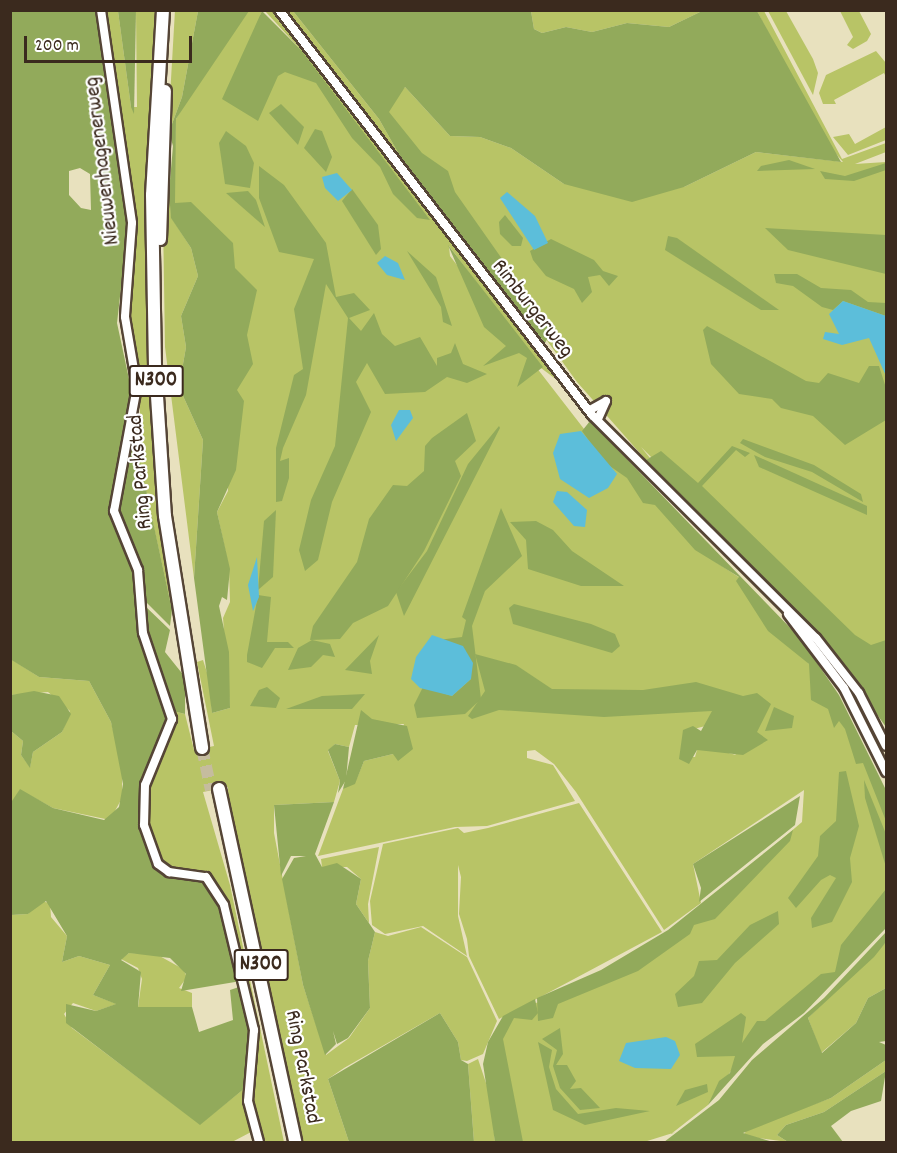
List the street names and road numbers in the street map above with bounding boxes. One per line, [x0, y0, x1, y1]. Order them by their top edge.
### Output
street label: Nieuwenhagenerweg [80, 75, 126, 247]
street label: Rimburgerweg [485, 254, 579, 364]
road number: N300 [128, 363, 184, 399]
street label: Ring Parkstad [123, 414, 159, 530]
road number: N300 [232, 947, 290, 983]
street label: Ring Parkstad [278, 1008, 326, 1126]

